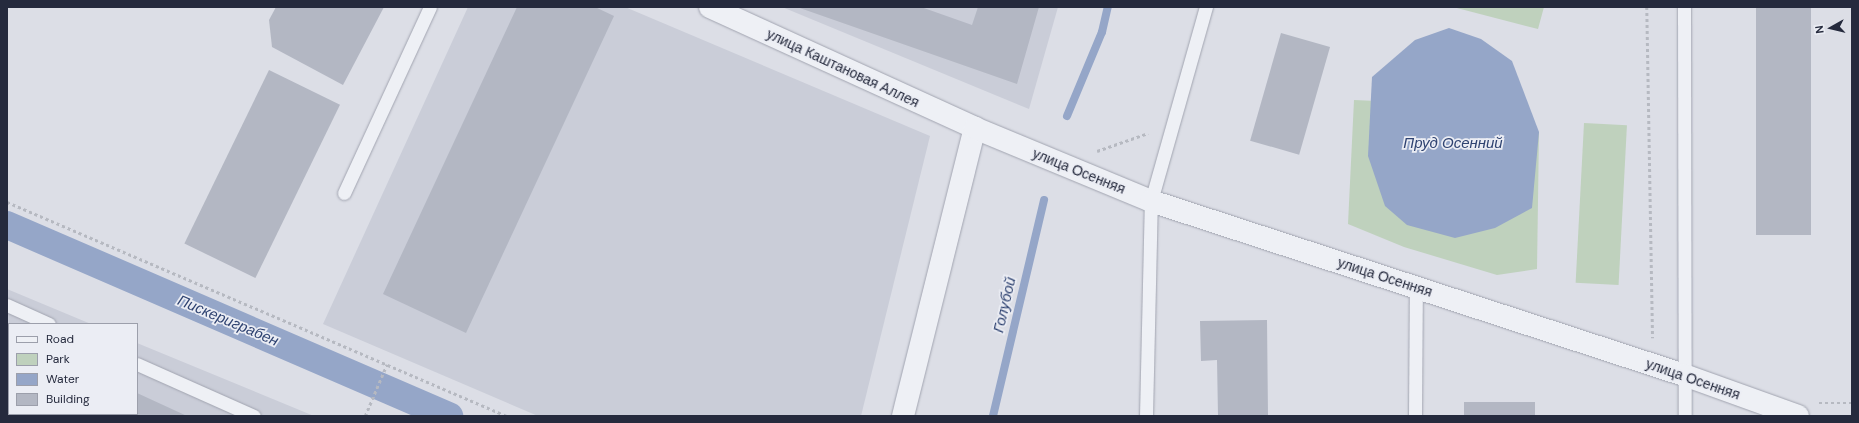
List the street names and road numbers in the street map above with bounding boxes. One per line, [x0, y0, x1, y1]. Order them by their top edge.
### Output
street label: улица Каштановая Аллея [764, 25, 922, 111]
street label: улица Осенняя [1030, 145, 1128, 197]
street label: улица Осенняя [1336, 254, 1434, 300]
street label: улица Осенняя [1644, 355, 1742, 403]

